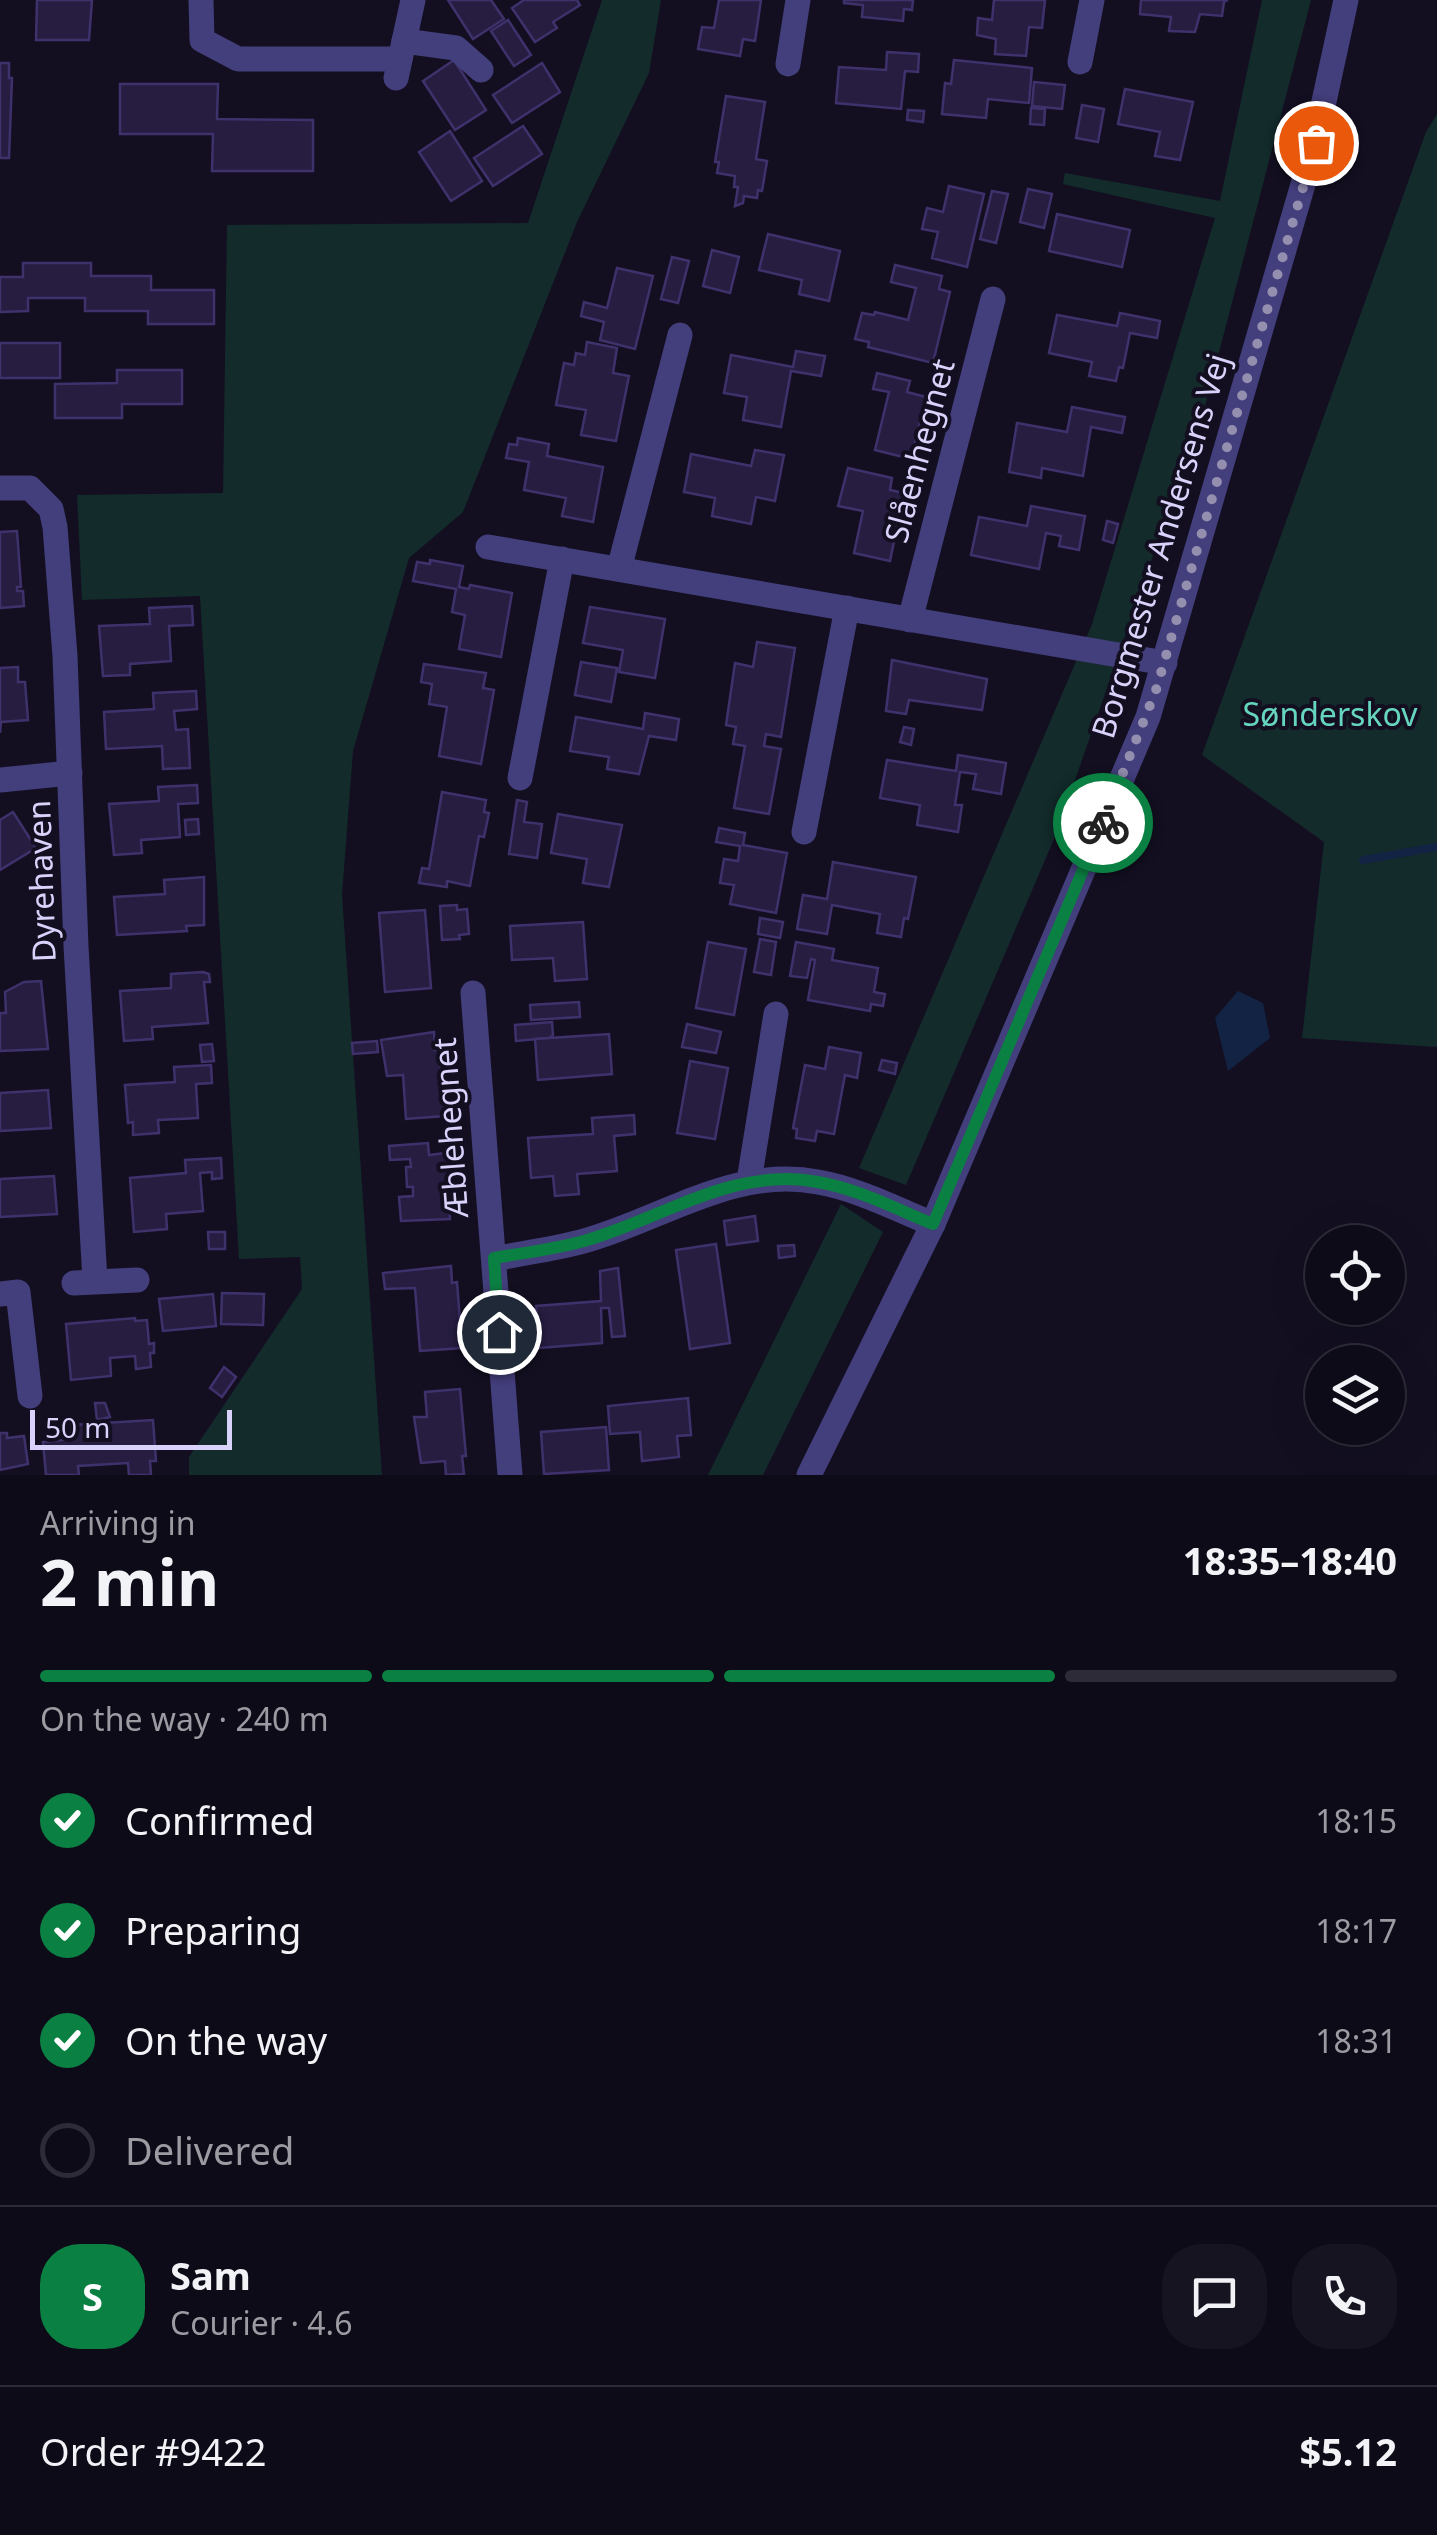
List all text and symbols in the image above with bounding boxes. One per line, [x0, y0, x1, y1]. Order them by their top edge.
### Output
pin [1274, 101, 1359, 186]
icon: bag [1289, 116, 1344, 171]
street label: Borgmester Andersens Vej [1081, 348, 1239, 743]
street label: Slåenhegnet [873, 354, 964, 547]
park label: Sønderskov [1242, 692, 1418, 735]
courier [1053, 773, 1153, 873]
icon: bike [1076, 796, 1131, 851]
street label: Dyrehaven [16, 799, 65, 963]
street label: Æblehegnet [422, 1036, 477, 1221]
map controls [1305, 1225, 1405, 1445]
button: locate [1305, 1225, 1405, 1325]
pin [457, 1290, 542, 1375]
icon: home [472, 1305, 527, 1360]
button: layers [1305, 1345, 1405, 1445]
scale bar [30, 1405, 232, 1450]
text: 50 m [45, 1408, 111, 1446]
text: Arriving in [40, 1501, 195, 1544]
text: 18:35–18:40 [1183, 1534, 1397, 1586]
text: 2 min [40, 1537, 219, 1625]
text: On the way · 240 m [40, 1697, 329, 1740]
icon: check [40, 1793, 95, 1848]
text: Confirmed [125, 1794, 314, 1846]
text: 18:15 [1315, 1799, 1397, 1842]
icon: check [40, 1903, 95, 1958]
text: Preparing [125, 1904, 301, 1956]
text: 18:17 [1315, 1909, 1397, 1952]
icon: check [40, 2013, 95, 2068]
text: On the way [125, 2014, 327, 2066]
text: 18:31 [1315, 2019, 1397, 2062]
text: Delivered [125, 2124, 294, 2176]
button: chat [1162, 2244, 1267, 2349]
button: phone [1292, 2244, 1397, 2349]
text: Sam [170, 2249, 251, 2301]
text: S [82, 2270, 103, 2322]
text: Courier · 4.6 [170, 2301, 353, 2344]
text: Order #9422 [40, 2425, 266, 2477]
text: $5.12 [1299, 2425, 1397, 2477]

